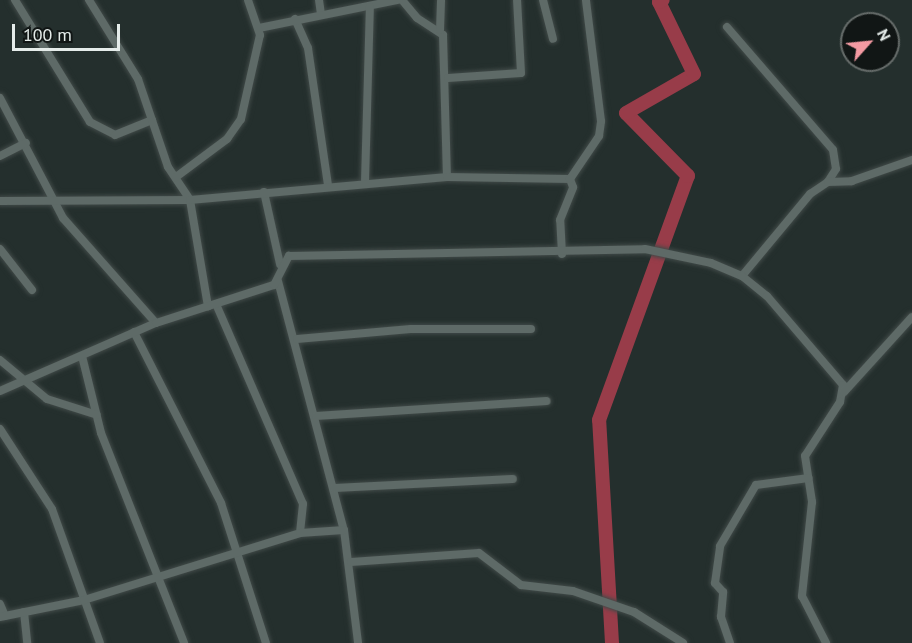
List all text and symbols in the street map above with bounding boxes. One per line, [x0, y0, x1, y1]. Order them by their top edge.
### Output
scale bar [15, 12, 123, 50]
north arrow [840, 12, 900, 72]
text: 100 m [23, 23, 72, 46]
text: N [873, 26, 896, 44]

